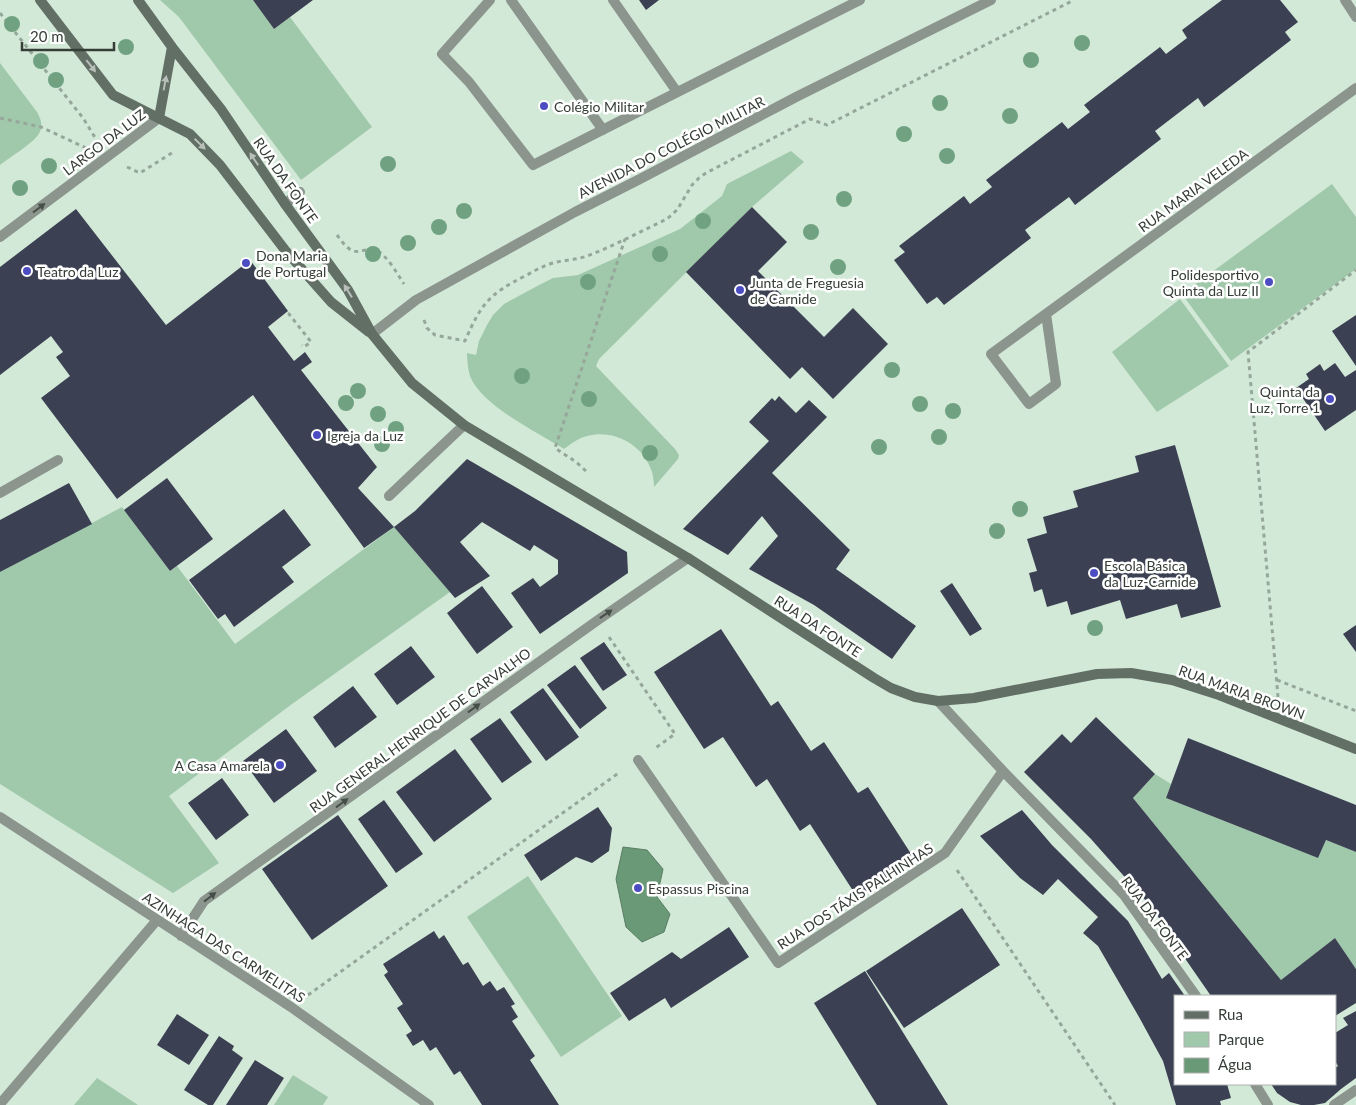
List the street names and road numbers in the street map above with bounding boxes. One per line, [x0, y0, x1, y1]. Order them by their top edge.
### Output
street label: AVENIDA DO COLÉGIO MILITAR [575, 92, 767, 202]
street label: LARGO DA LUZ [59, 105, 149, 179]
street label: RUA DA FONTE [250, 134, 322, 226]
street label: RUA MARIA VELEDA [1135, 144, 1252, 235]
street label: RUA DA FONTE [771, 592, 865, 660]
street label: RUA GENERAL HENRIQUE DE CARVALHO [306, 644, 534, 816]
street label: RUA MARIA BROWN [1177, 661, 1307, 723]
street label: RUA DOS TÁXIS PALHINHAS [774, 839, 936, 953]
street label: RUA DA FONTE [1118, 873, 1192, 963]
street label: AZINHAGA DAS CARMELITAS [140, 888, 308, 1006]

